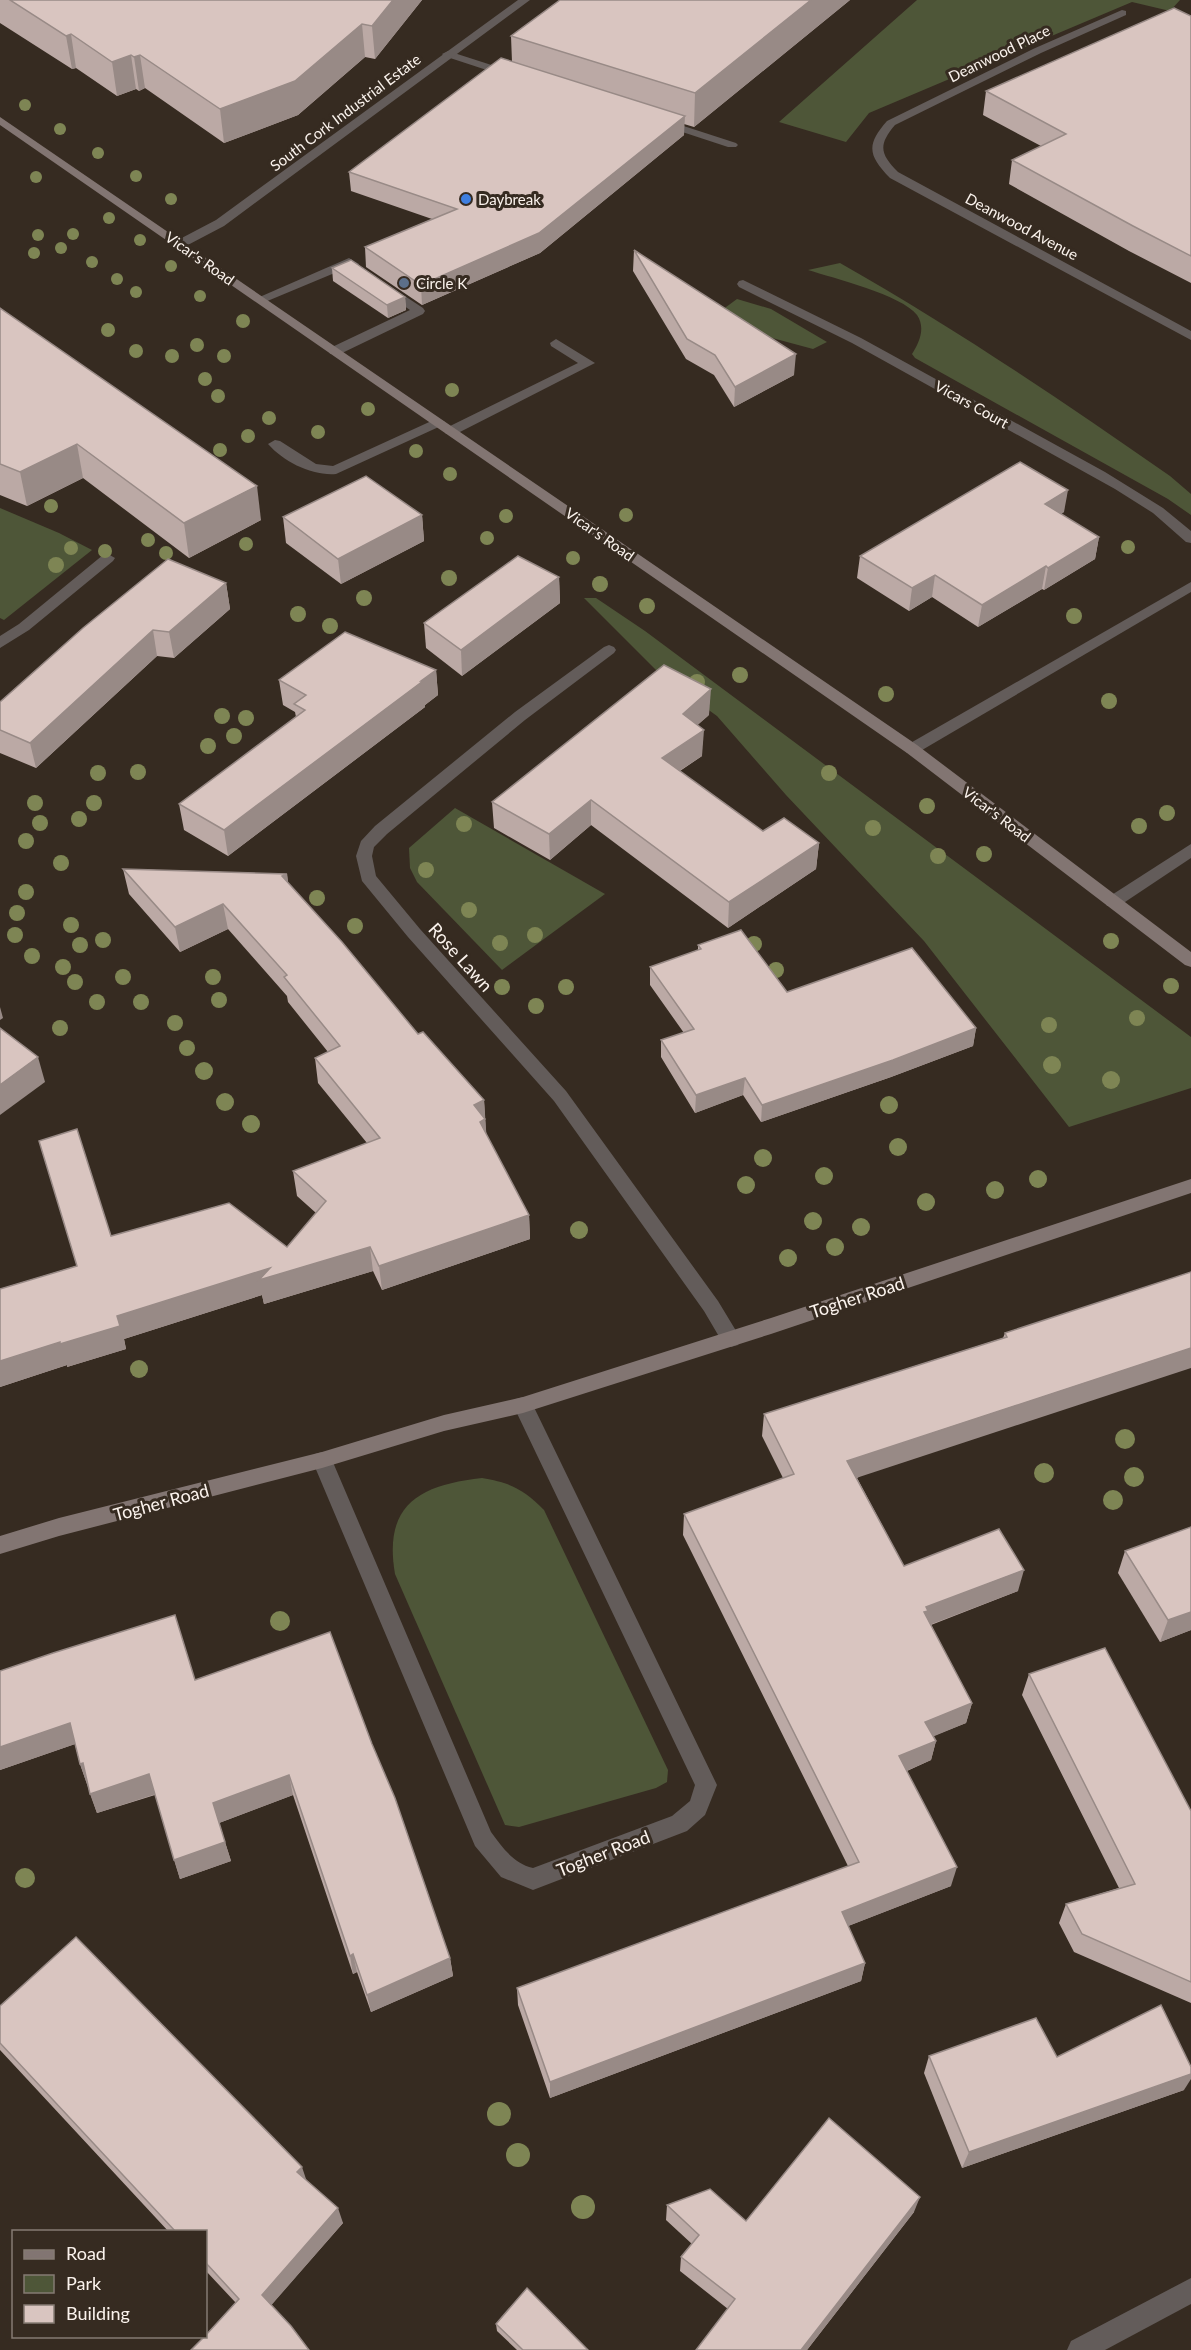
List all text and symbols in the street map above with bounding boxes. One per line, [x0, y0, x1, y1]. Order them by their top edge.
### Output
street label: Deanwood Place [945, 21, 1053, 85]
street label: South Cork Industrial Estate [266, 49, 424, 175]
street label: Deanwood Avenue [963, 189, 1082, 263]
place label: Daybreak [478, 190, 541, 208]
marker: Daybreak [459, 192, 473, 206]
street label: Vicar's Road [162, 228, 238, 288]
place label: Circle K [416, 274, 467, 292]
marker: Circle K [397, 276, 411, 290]
street label: Vicars Court [932, 376, 1013, 432]
street label: Vicar's Road [562, 504, 638, 564]
street label: Vicar's Road [959, 783, 1035, 845]
street label: Rose Lawn [424, 918, 498, 996]
street label: Togher Road [807, 1271, 907, 1323]
street label: Togher Road [111, 1479, 211, 1525]
street label: Togher Road [553, 1825, 653, 1881]
legend [12, 2230, 207, 2338]
text: Road [66, 2242, 106, 2264]
text: Park [66, 2272, 102, 2294]
text: Building [66, 2302, 130, 2324]

